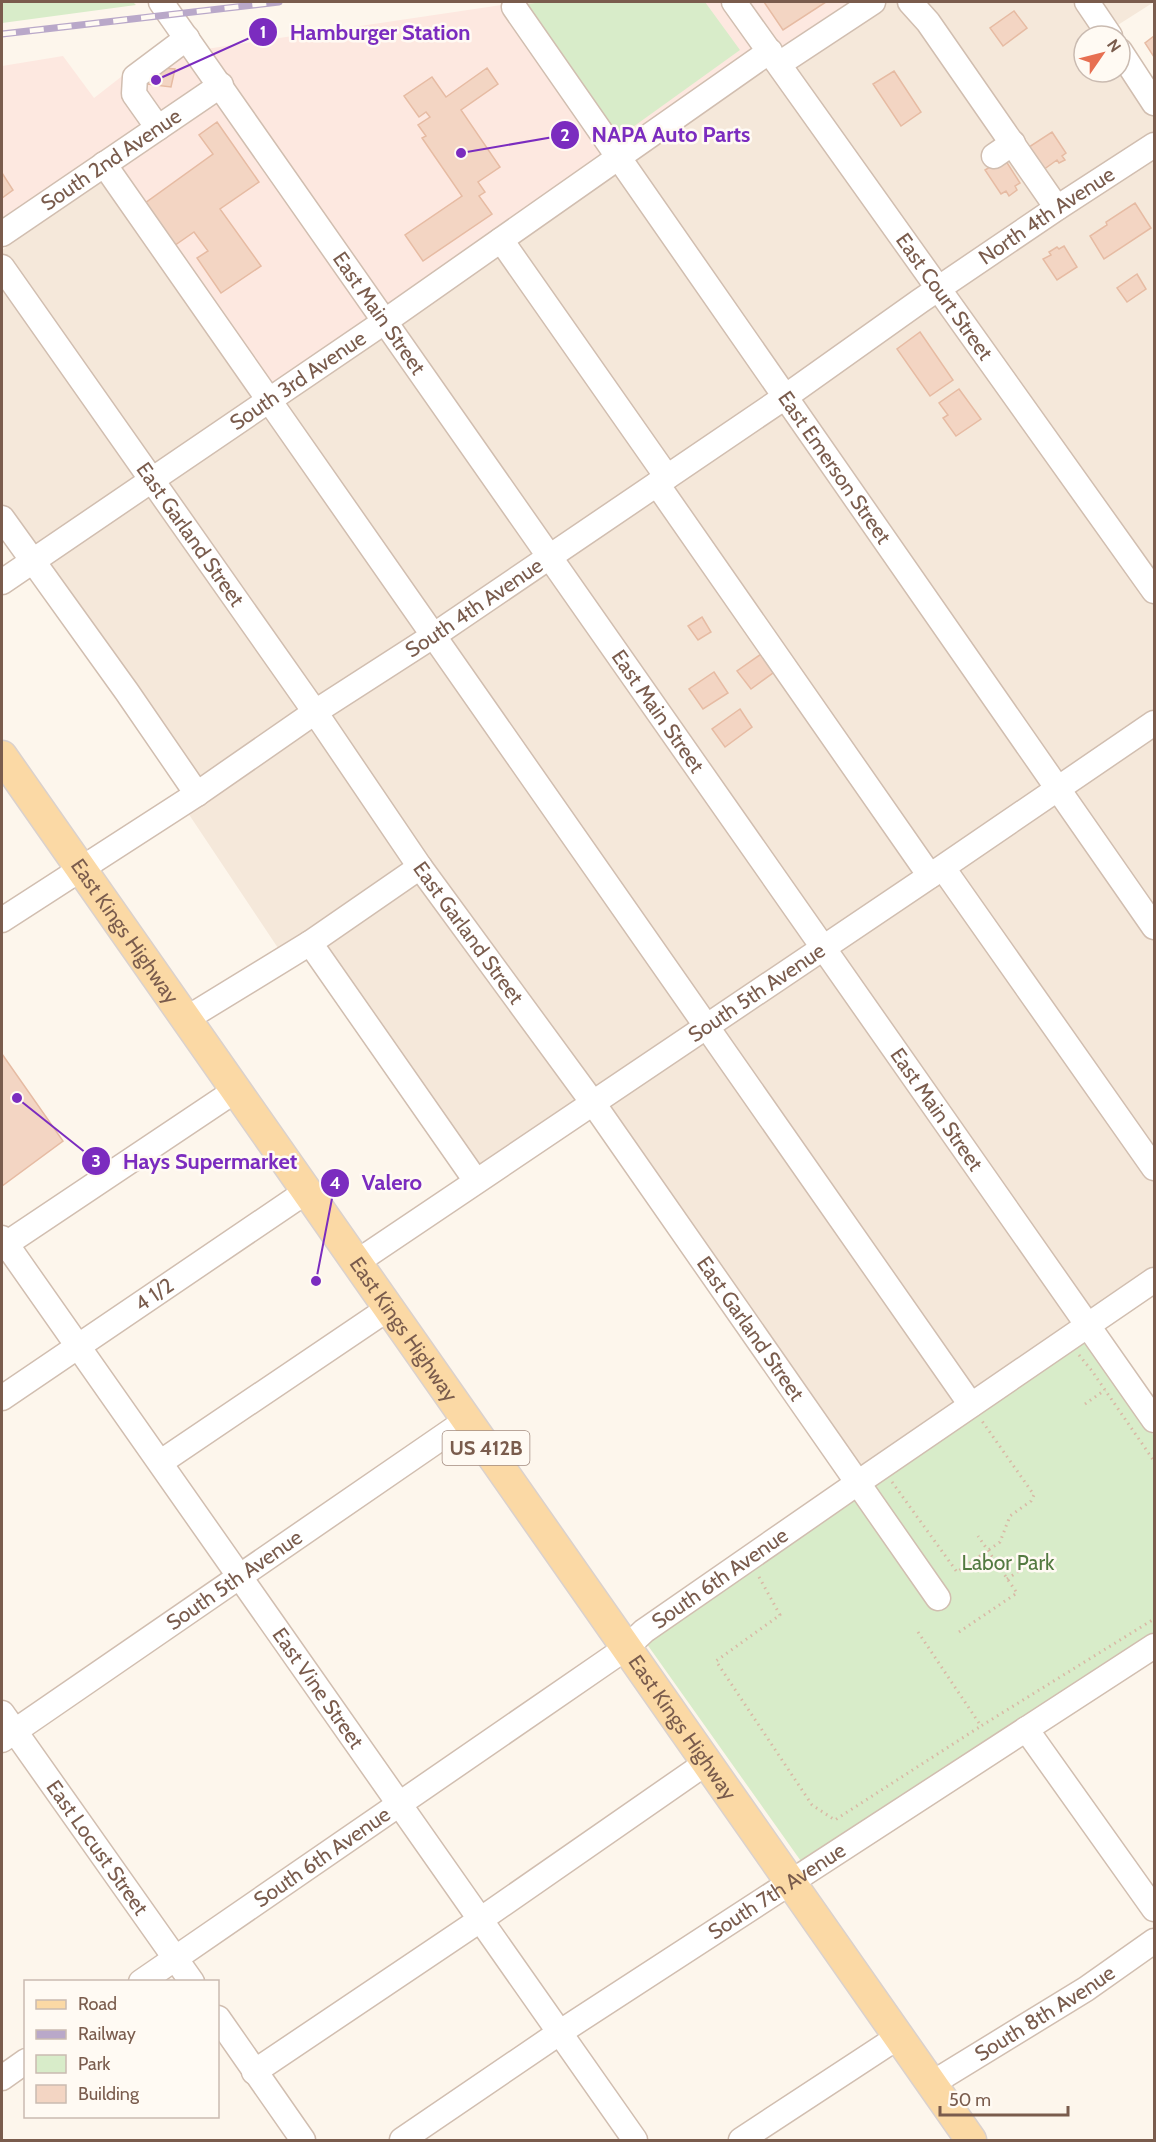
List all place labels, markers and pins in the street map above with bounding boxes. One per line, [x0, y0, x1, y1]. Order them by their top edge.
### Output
callout: Hamburger Station [248, 12, 483, 52]
callout: NAPA Auto Parts [550, 115, 762, 155]
callout: Hays Supermarket [81, 1141, 310, 1181]
callout: Valero [320, 1163, 434, 1203]

